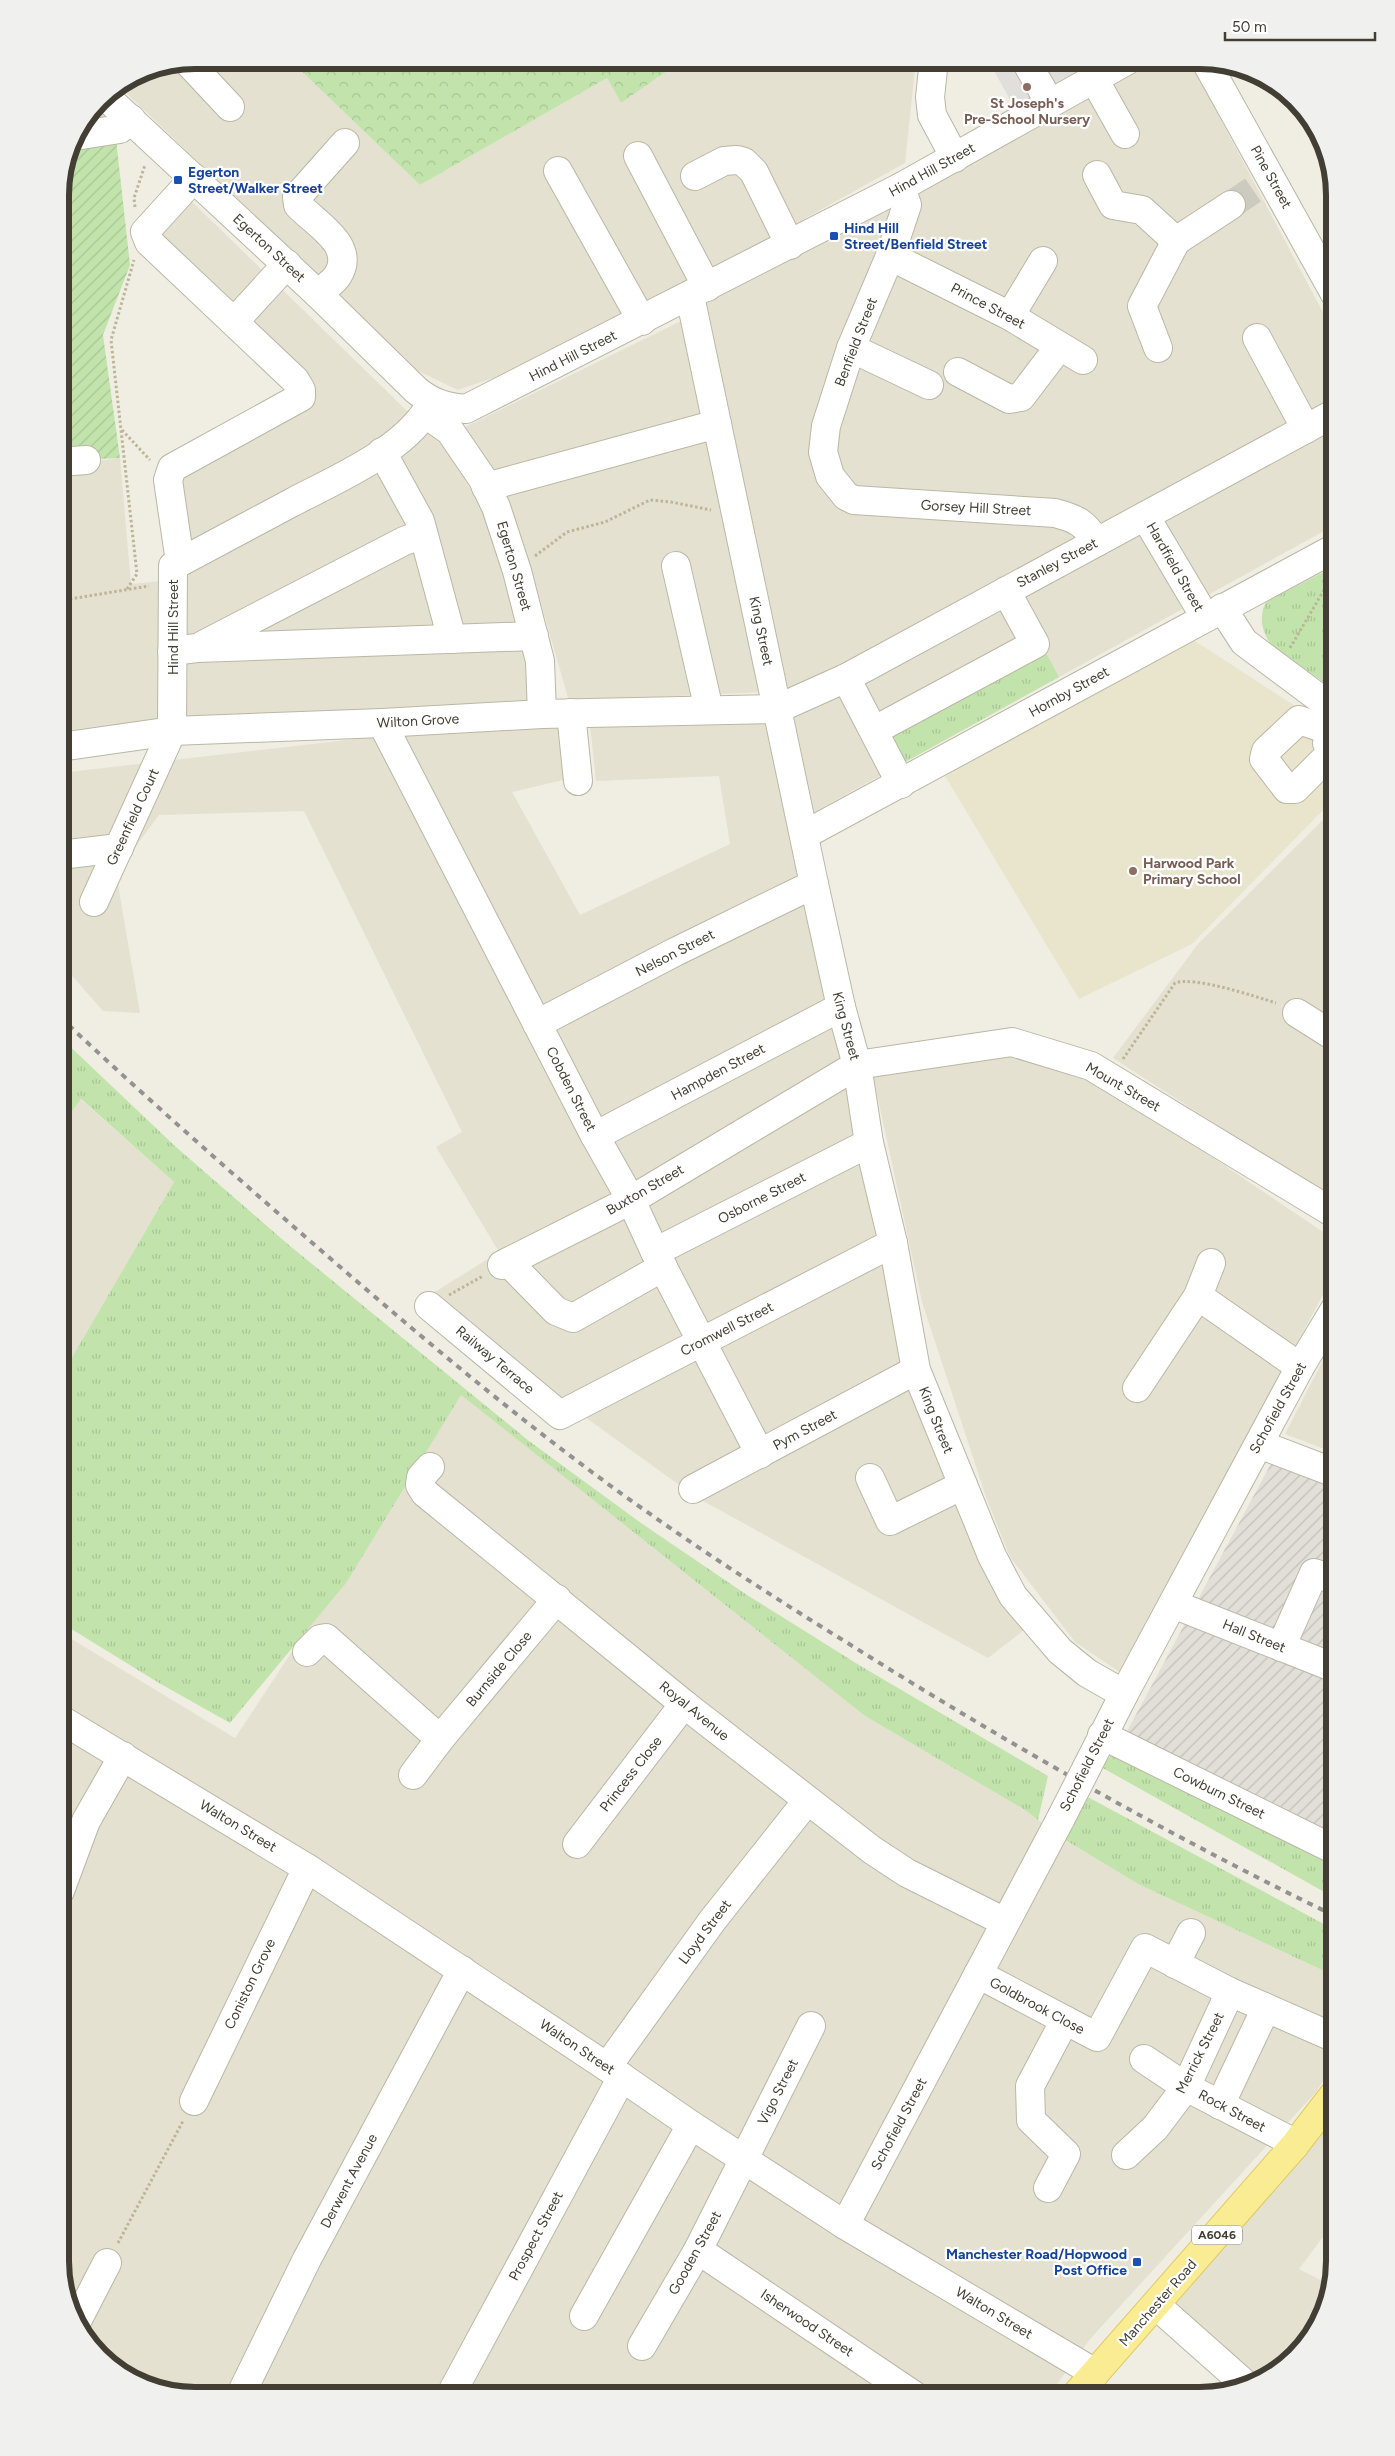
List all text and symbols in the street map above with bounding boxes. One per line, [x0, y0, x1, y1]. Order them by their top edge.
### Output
scale bar [1225, 10, 1375, 42]
text: 50 m [1232, 18, 1267, 36]
marker: St Joseph's Pre-School Nursery [1021, 81, 1033, 93]
place label: St Joseph's Pre-School Nursery [964, 95, 1091, 128]
street label: Hind Hill Street [886, 139, 978, 201]
street label: Pine Street [1247, 142, 1295, 212]
place label: Egerton Street/Walker Street [188, 164, 323, 197]
marker: Egerton Street/Walker Street [172, 174, 184, 186]
street label: Egerton Street [229, 210, 309, 286]
place label: Hind Hill Street/Benfield Street [844, 220, 988, 253]
marker: Hind Hill Street/Benfield Street [828, 230, 840, 242]
street label: Prince Street [948, 279, 1028, 333]
street label: Benfield Street [831, 295, 881, 389]
street label: Hind Hill Street [526, 327, 620, 385]
street label: Gorsey Hill Street [920, 497, 1032, 519]
street label: Egerton Street [493, 519, 535, 613]
street label: Hardfield Street [1142, 519, 1208, 615]
street label: Stanley Street [1014, 535, 1100, 591]
street label: Hind Hill Street [165, 579, 182, 675]
street label: King Street [745, 595, 777, 667]
street label: Hornby Street [1026, 663, 1112, 721]
street label: Wilton Grove [376, 710, 460, 732]
street label: Greenfield Court [103, 766, 163, 868]
place label: Harwood Park Primary School [1143, 855, 1241, 888]
marker: Harwood Park Primary School [1127, 865, 1139, 877]
street label: Nelson Street [633, 926, 717, 980]
street label: King Street [829, 990, 863, 1062]
street label: Hampden Street [668, 1040, 768, 1104]
street label: Cobden Street [542, 1044, 600, 1134]
street label: Mount Street [1083, 1059, 1163, 1115]
street label: Buxton Street [603, 1161, 687, 1219]
street label: Osborne Street [715, 1169, 809, 1227]
street label: Cromwell Street [678, 1298, 776, 1360]
street label: Railway Terrace [452, 1322, 538, 1398]
street label: Schofield Street [1246, 1359, 1310, 1457]
street label: King Street [915, 1384, 957, 1456]
street label: Pym Street [770, 1406, 840, 1454]
street label: Hall Street [1220, 1616, 1288, 1656]
street label: Burnside Close [462, 1627, 536, 1710]
street label: Royal Avenue [656, 1678, 733, 1745]
street label: Schofield Street [1056, 1716, 1118, 1814]
street label: Princess Close [596, 1733, 666, 1815]
street label: Cowburn Street [1170, 1763, 1268, 1823]
street label: Walton Street [196, 1796, 280, 1856]
street label: Lloyd Street [675, 1896, 735, 1968]
street label: Coniston Grove [221, 1936, 279, 2032]
street label: Goldbrook Close [987, 1974, 1088, 2038]
street label: Merrick Street [1172, 2009, 1228, 2097]
street label: Walton Street [536, 2016, 618, 2078]
street label: Vigo Street [754, 2056, 802, 2128]
street label: Schofield Street [868, 2075, 930, 2173]
street label: Rock Street [1195, 2086, 1269, 2136]
street label: Derwent Avenue [317, 2131, 381, 2231]
street label: Prospect Street [505, 2188, 567, 2284]
street label: Gooden Street [665, 2208, 725, 2298]
road number: A6046 [1192, 2226, 1242, 2244]
place label: Manchester Road/Hopwood Post Office [946, 2246, 1127, 2279]
street label: Manchester Road [1116, 2256, 1200, 2350]
marker: Manchester Road/Hopwood Post Office [1131, 2256, 1143, 2268]
street label: Walton Street [952, 2283, 1036, 2343]
street label: Isherwood Street [757, 2286, 857, 2360]

